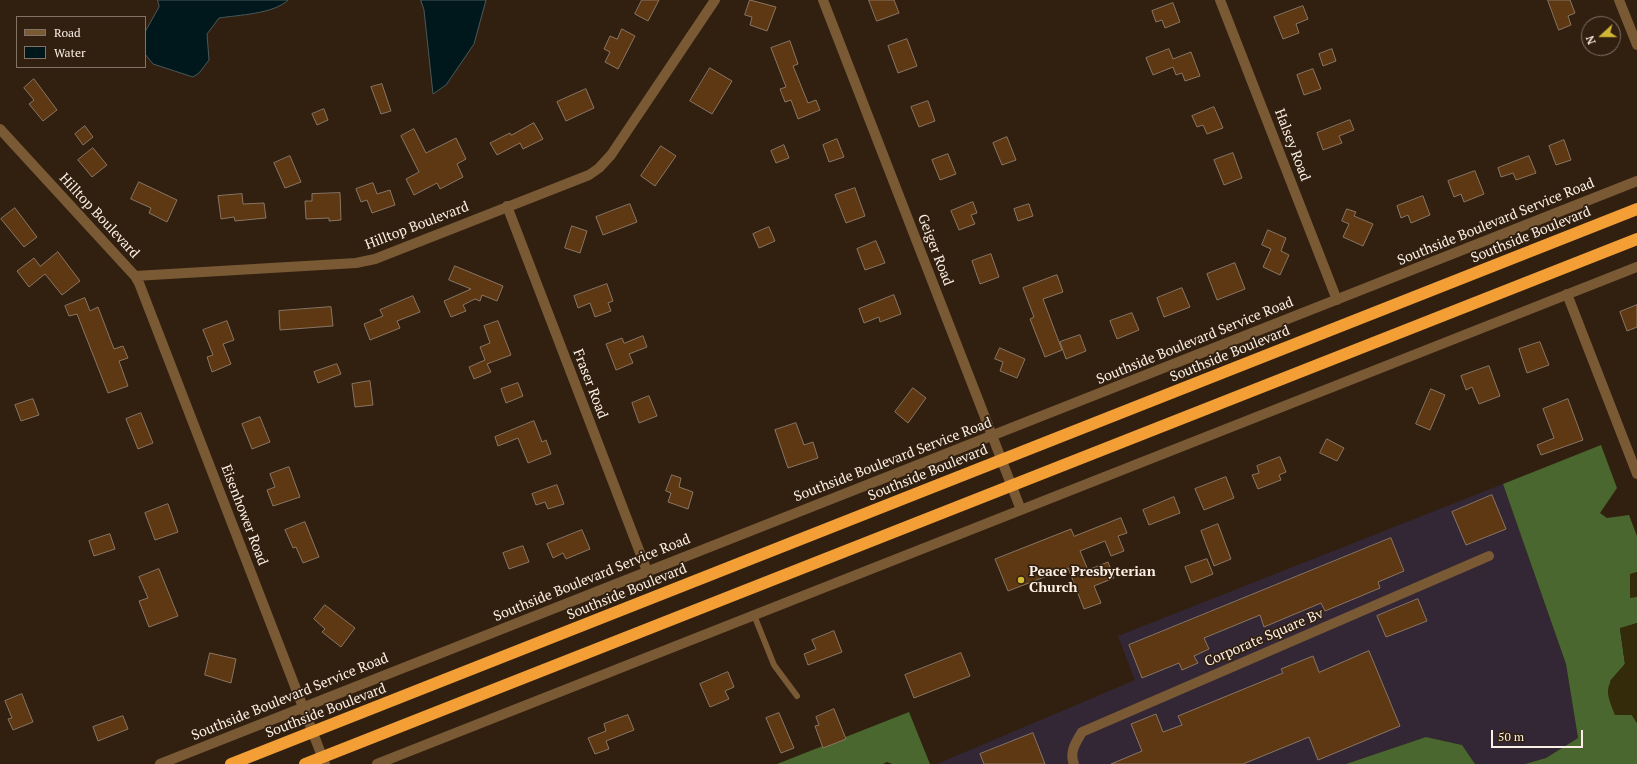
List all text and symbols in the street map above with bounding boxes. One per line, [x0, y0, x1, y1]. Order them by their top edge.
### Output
legend [16, 16, 146, 68]
north arrow [1581, 16, 1621, 56]
text: Road [54, 25, 81, 40]
text: N [1583, 34, 1599, 46]
text: Water [54, 45, 86, 60]
street label: Halsey Road [1271, 106, 1313, 184]
street label: Hilltop Boulevard [55, 170, 143, 262]
street label: Southside Boulevard Service Road [1395, 175, 1597, 269]
street label: Hilltop Boulevard [363, 198, 471, 254]
street label: Southside Boulevard [1469, 203, 1593, 267]
street label: Geiger Road [914, 212, 956, 288]
street label: Southside Boulevard Service Road [1094, 294, 1296, 388]
street label: Southside Boulevard [1168, 322, 1292, 386]
street label: Fraser Road [569, 347, 611, 421]
street label: Southside Boulevard Service Road [792, 414, 994, 506]
street label: Southside Boulevard [866, 441, 990, 505]
street label: Eisenhower Road [217, 462, 271, 568]
street label: Southside Boulevard Service Road [491, 531, 693, 625]
street label: Southside Boulevard [565, 560, 689, 624]
place label: Peace Presbyterian Church [1029, 564, 1156, 596]
marker: Peace Presbyterian Church [1016, 575, 1026, 585]
street label: Corporate Square Bv [1202, 605, 1326, 671]
street label: Southside Boulevard Service Road [189, 650, 391, 744]
street label: Southside Boulevard [263, 680, 389, 742]
scale bar [1493, 722, 1585, 748]
text: 50 m [1498, 729, 1524, 744]

